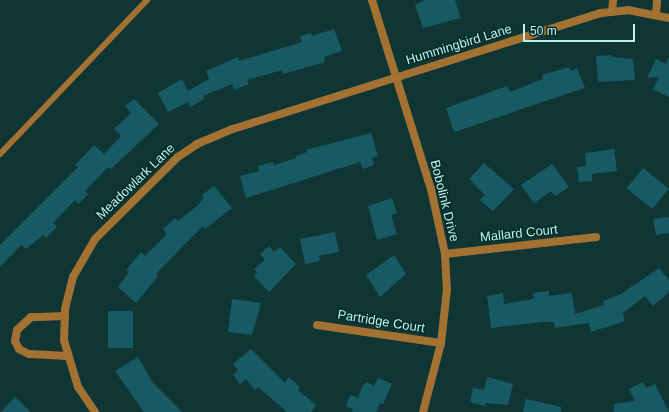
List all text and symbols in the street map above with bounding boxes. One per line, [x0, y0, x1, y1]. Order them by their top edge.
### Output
scale bar [525, 16, 637, 42]
street label: Hummingbird Lane [404, 21, 514, 69]
text: 50 m [530, 24, 557, 38]
street label: Meadowlark Lane [94, 141, 178, 223]
street label: Bobolink Drive [426, 158, 462, 244]
street label: Mallard Court [479, 222, 559, 246]
street label: Partridge Court [336, 307, 426, 337]

